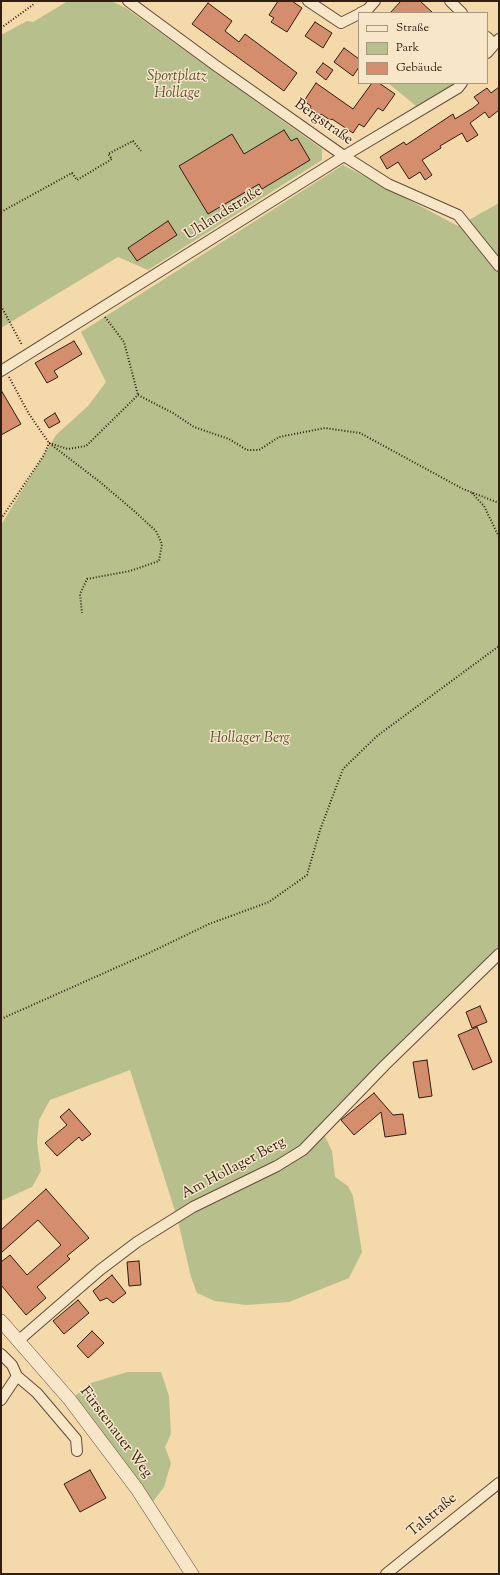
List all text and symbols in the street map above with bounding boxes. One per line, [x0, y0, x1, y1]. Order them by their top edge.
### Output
legend [358, 12, 488, 84]
text: Straße [396, 19, 429, 37]
text: Park [396, 39, 419, 57]
text: Gebäude [396, 59, 442, 77]
park label: Sportplatz Hollage [147, 68, 207, 103]
street label: Bergstraße [290, 96, 356, 150]
street label: Uhlandstraße [182, 183, 266, 245]
park label: Hollager Berg [210, 730, 290, 748]
street label: Am Hollager Berg [179, 1134, 289, 1204]
street label: Fürstenauer Weg [75, 1384, 155, 1482]
street label: Talstraße [405, 1490, 461, 1542]

